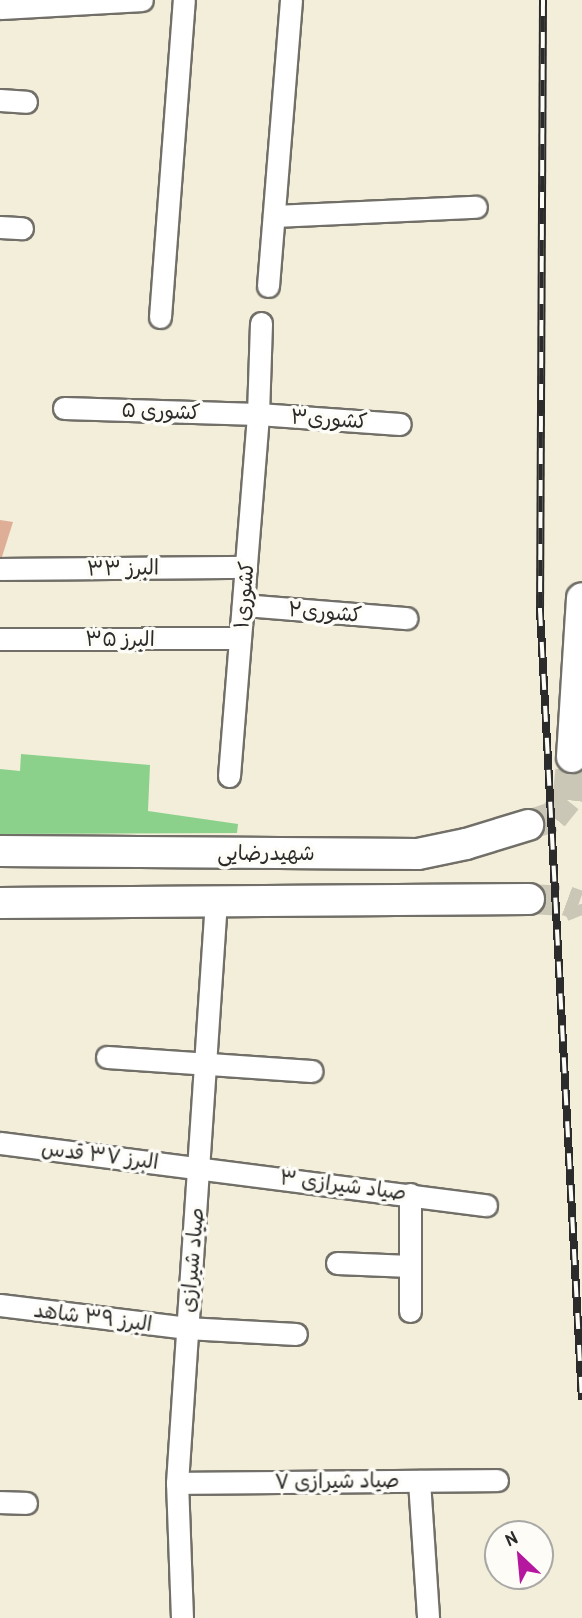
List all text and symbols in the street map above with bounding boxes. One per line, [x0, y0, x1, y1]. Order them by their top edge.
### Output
street label: کشوری ۵ [121, 397, 201, 425]
street label: کشوری۳ [290, 404, 368, 434]
street label: البرز ۳۳ [87, 555, 159, 581]
street label: کشوری۱ [229, 560, 259, 630]
street label: کشوری۲ [287, 596, 363, 628]
street label: البرز ۳۵ [85, 626, 155, 652]
street label: شهیدرضایی [217, 840, 315, 866]
street label: البرز ۳۷ قدس [40, 1135, 160, 1175]
street label: صیاد شیرازی ۳ [278, 1165, 408, 1205]
street label: صیاد شیرازی [175, 1206, 209, 1314]
street label: البرز ۳۹ شاهد [32, 1297, 154, 1337]
street label: صیاد شیرازی ۷ [274, 1467, 400, 1495]
north arrow [484, 1520, 554, 1590]
text: N [500, 1524, 521, 1552]

